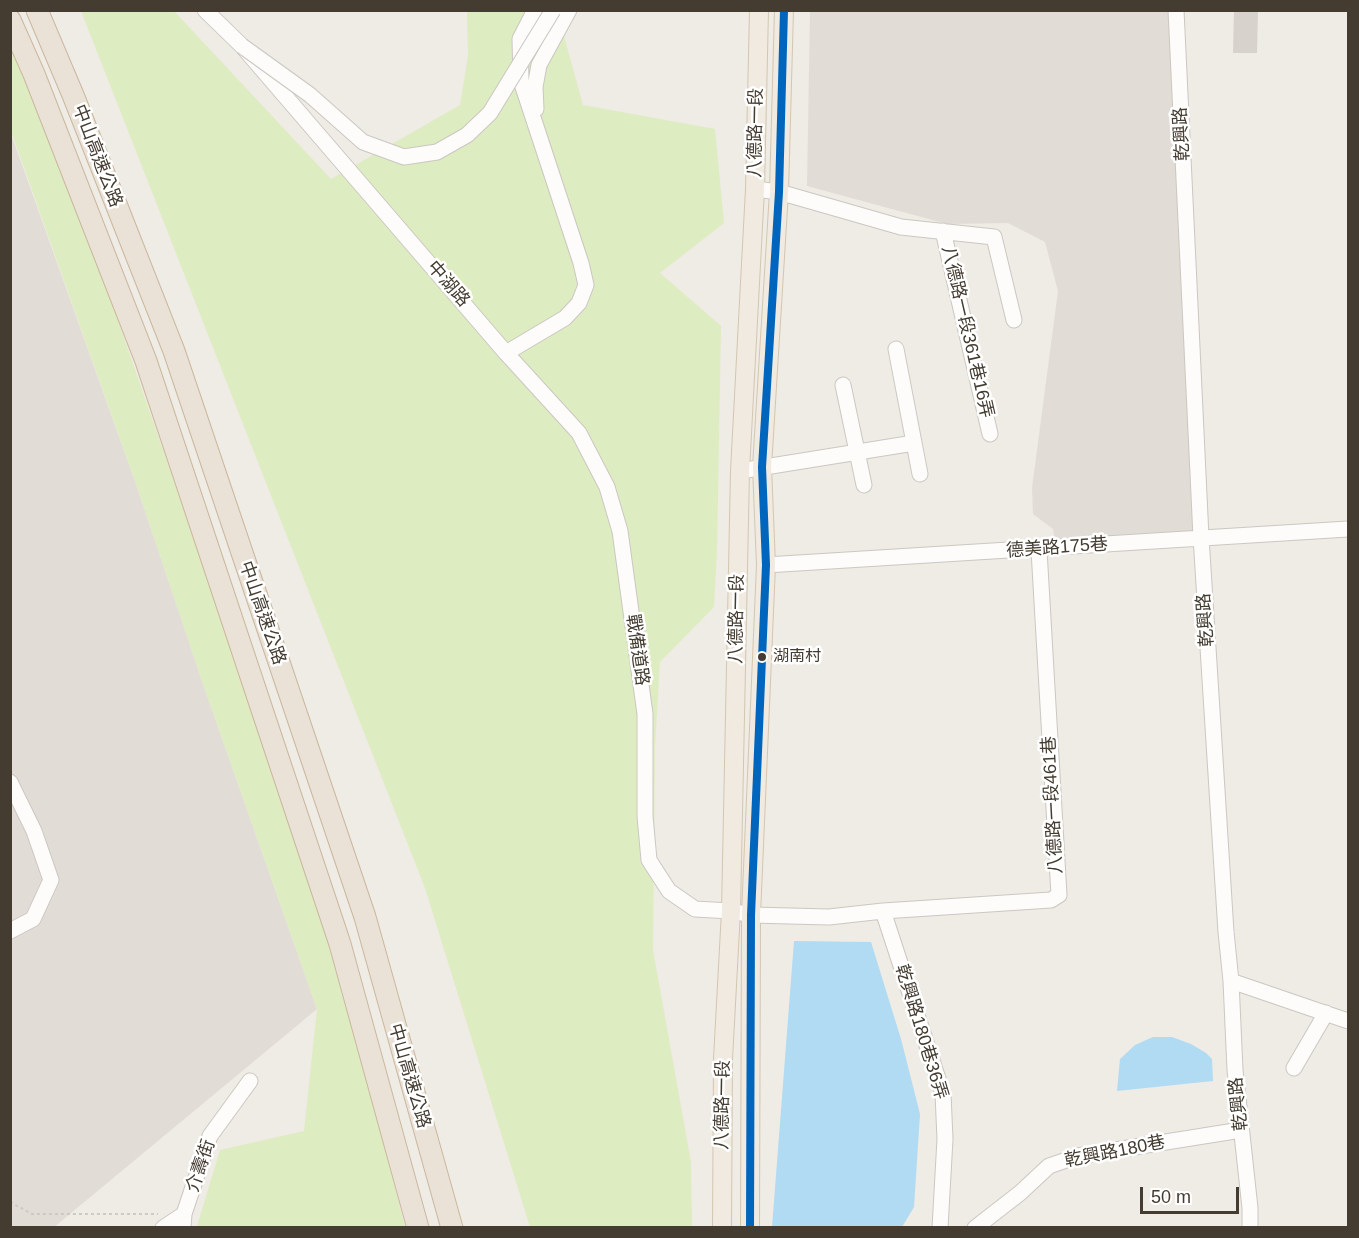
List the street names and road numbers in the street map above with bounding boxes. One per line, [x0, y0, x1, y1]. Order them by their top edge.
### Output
street label: 八德路一段 [744, 88, 768, 178]
street label: 中山高速公路 [68, 102, 126, 210]
street label: 乾興路 [1170, 106, 1194, 162]
street label: 八德路一段361巷16弄 [937, 244, 997, 420]
street label: 中湖路 [422, 257, 474, 311]
street label: 德美路175巷 [1005, 534, 1109, 562]
street label: 中山高速公路 [234, 558, 290, 668]
street label: 八德路一段 [725, 574, 749, 664]
street label: 乾興路 [1193, 592, 1219, 648]
street label: 戰備道路 [621, 613, 653, 687]
street label: 八德路一段461巷 [1039, 736, 1067, 874]
street label: 乾興路180巷36弄 [890, 962, 952, 1102]
street label: 中山高速公路 [384, 1021, 434, 1131]
street label: 八德路一段 [711, 1060, 735, 1150]
street label: 乾興路 [1225, 1076, 1253, 1132]
street label: 乾興路180巷 [1063, 1132, 1167, 1172]
street label: 介壽街 [182, 1137, 220, 1195]

